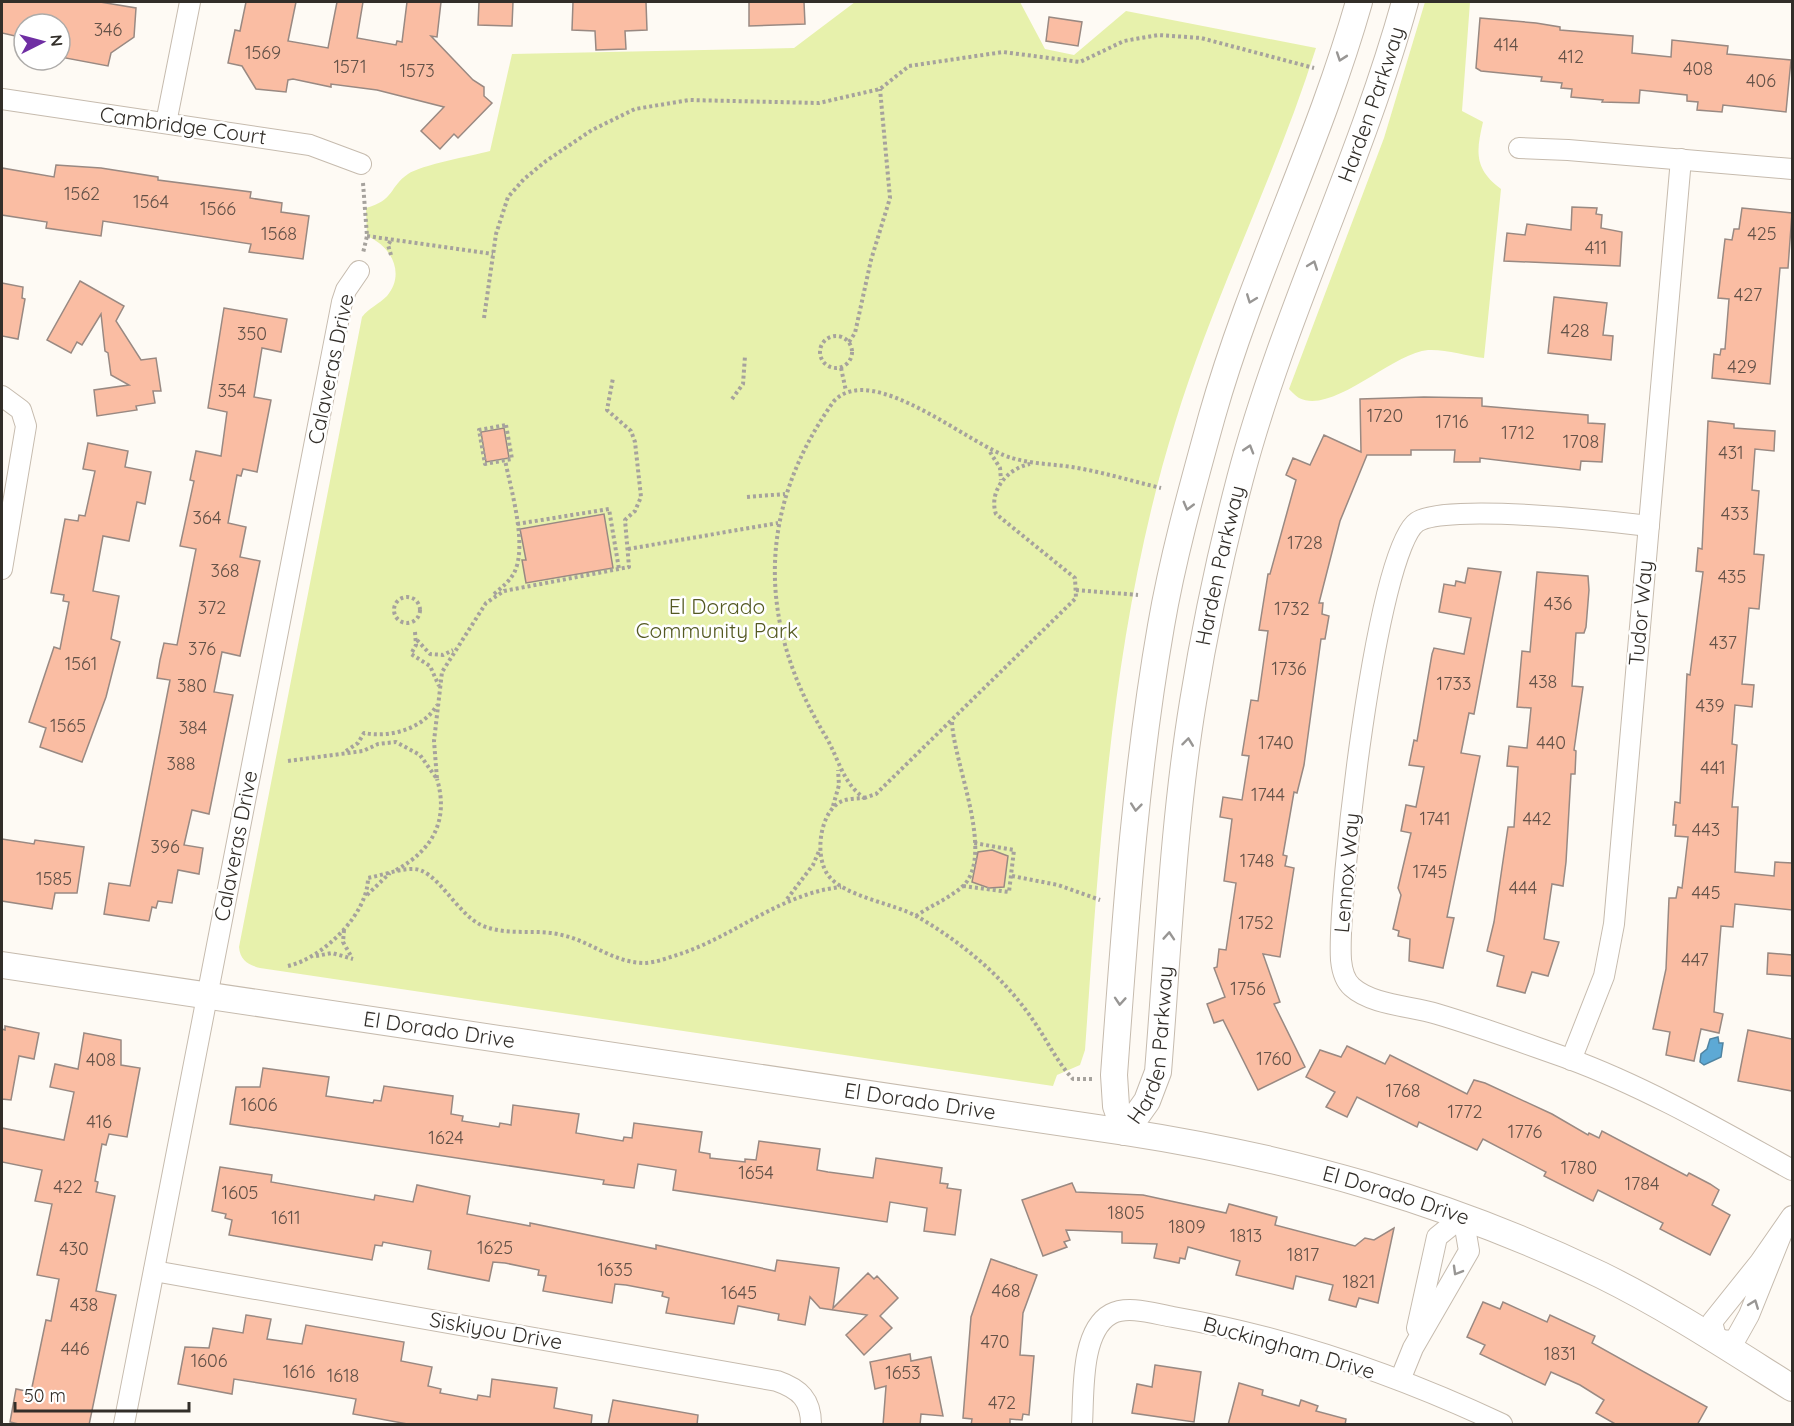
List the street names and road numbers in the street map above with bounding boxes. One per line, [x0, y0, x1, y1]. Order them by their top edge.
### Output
street label: Harden Parkway [1331, 23, 1409, 185]
street label: Cambridge Court [98, 100, 268, 150]
street label: Calaveras Drive [301, 291, 359, 446]
street label: Harden Parkway [1189, 483, 1250, 647]
street label: Tudor Way [1622, 559, 1658, 667]
street label: Calaveras Drive [208, 768, 262, 924]
street label: Lennox Way [1328, 812, 1364, 934]
street label: Harden Parkway [1121, 965, 1178, 1129]
street label: El Dorado Drive [362, 1005, 517, 1053]
street label: El Dorado Drive [843, 1076, 998, 1125]
street label: El Dorado Drive [1320, 1159, 1473, 1230]
street label: Siskiyou Drive [428, 1306, 565, 1355]
street label: Buckingham Drive [1200, 1310, 1378, 1384]

